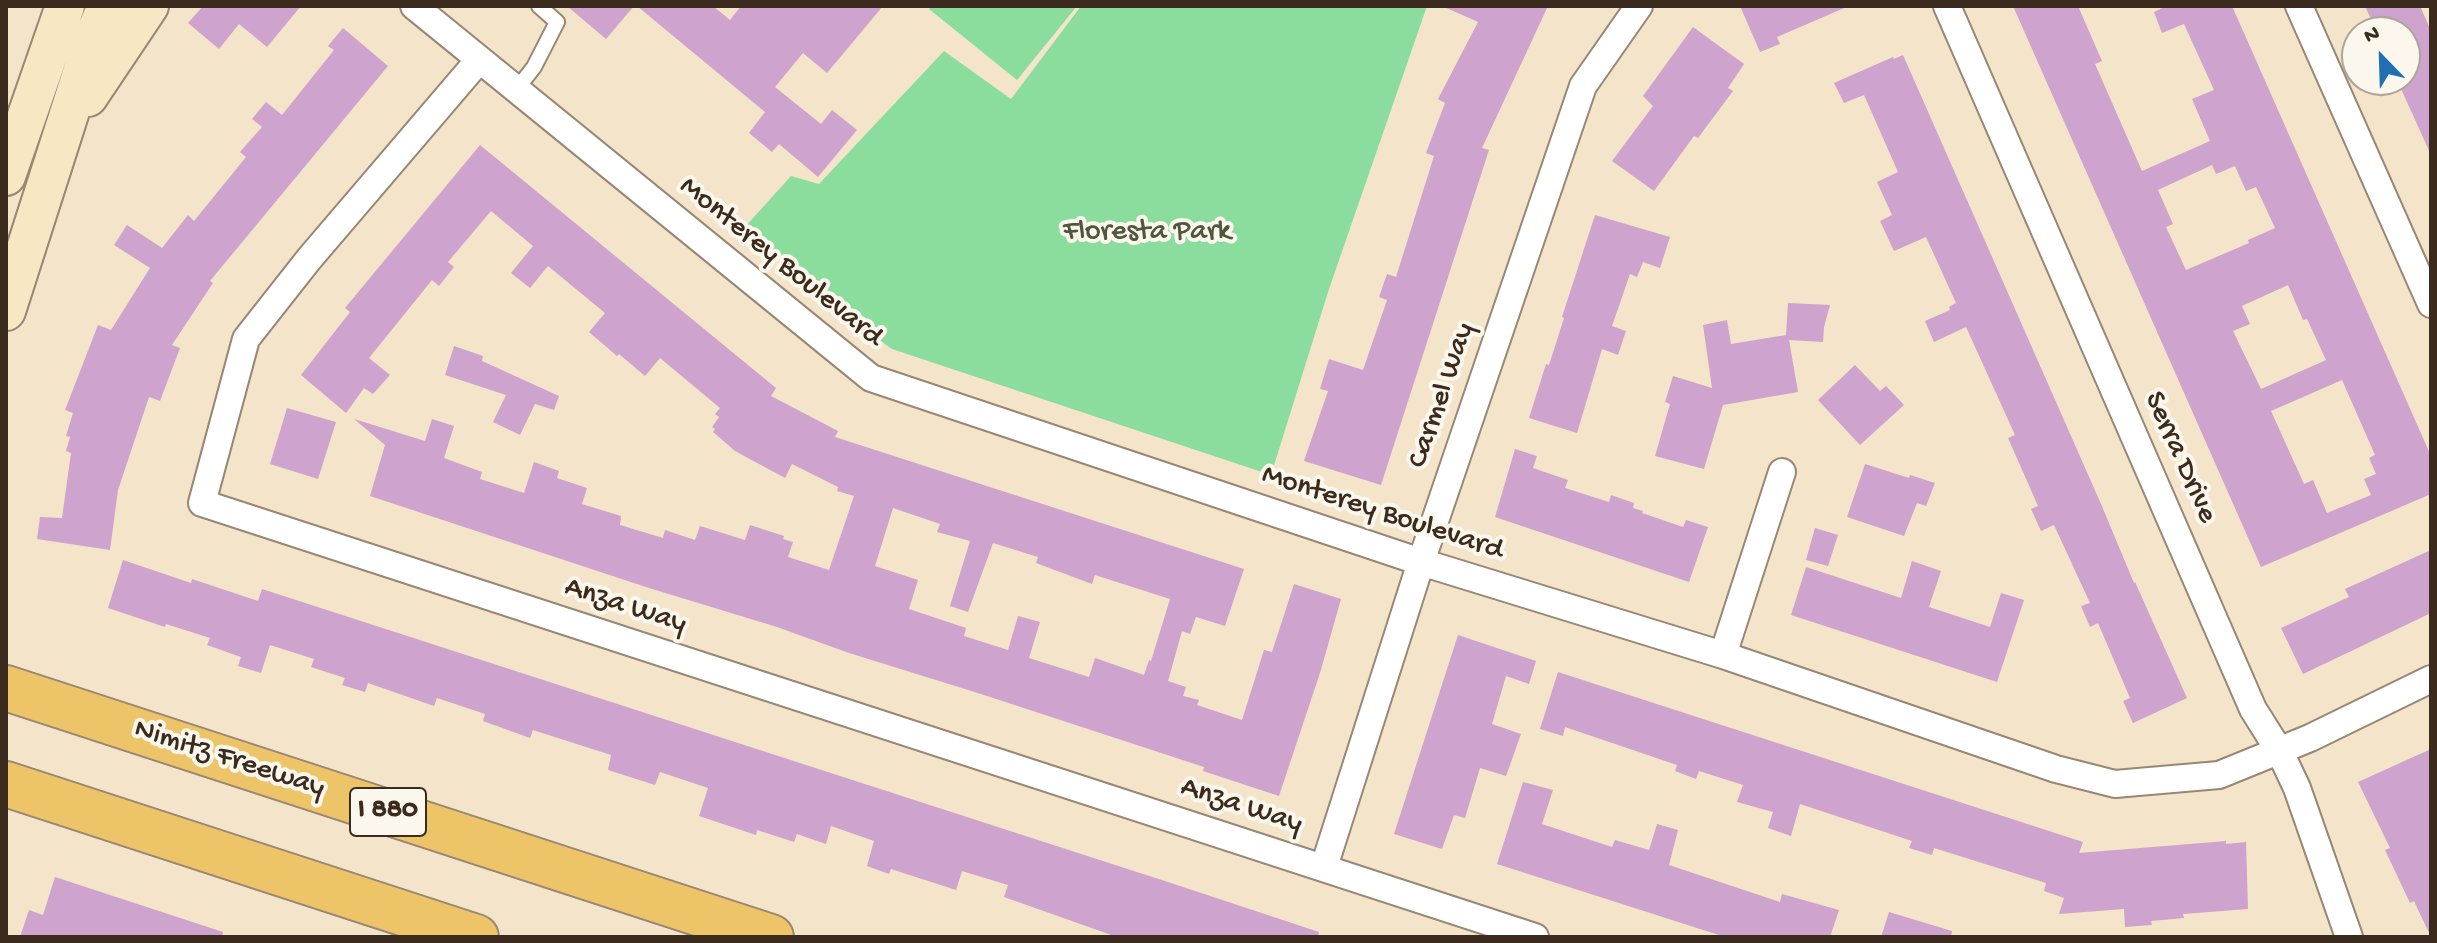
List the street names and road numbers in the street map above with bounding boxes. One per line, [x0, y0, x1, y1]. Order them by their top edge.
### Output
street label: Monterey Boulevard [671, 170, 889, 356]
street label: Carmel Way [1401, 319, 1485, 473]
street label: Serra Drive [2134, 387, 2224, 529]
street label: Monterey Boulevard [1257, 458, 1507, 570]
street label: Anza Way [560, 570, 690, 644]
street label: Nimitz Freeway [129, 712, 329, 808]
street label: Anza Way [1176, 770, 1306, 844]
road number: I 880 [350, 788, 426, 836]

